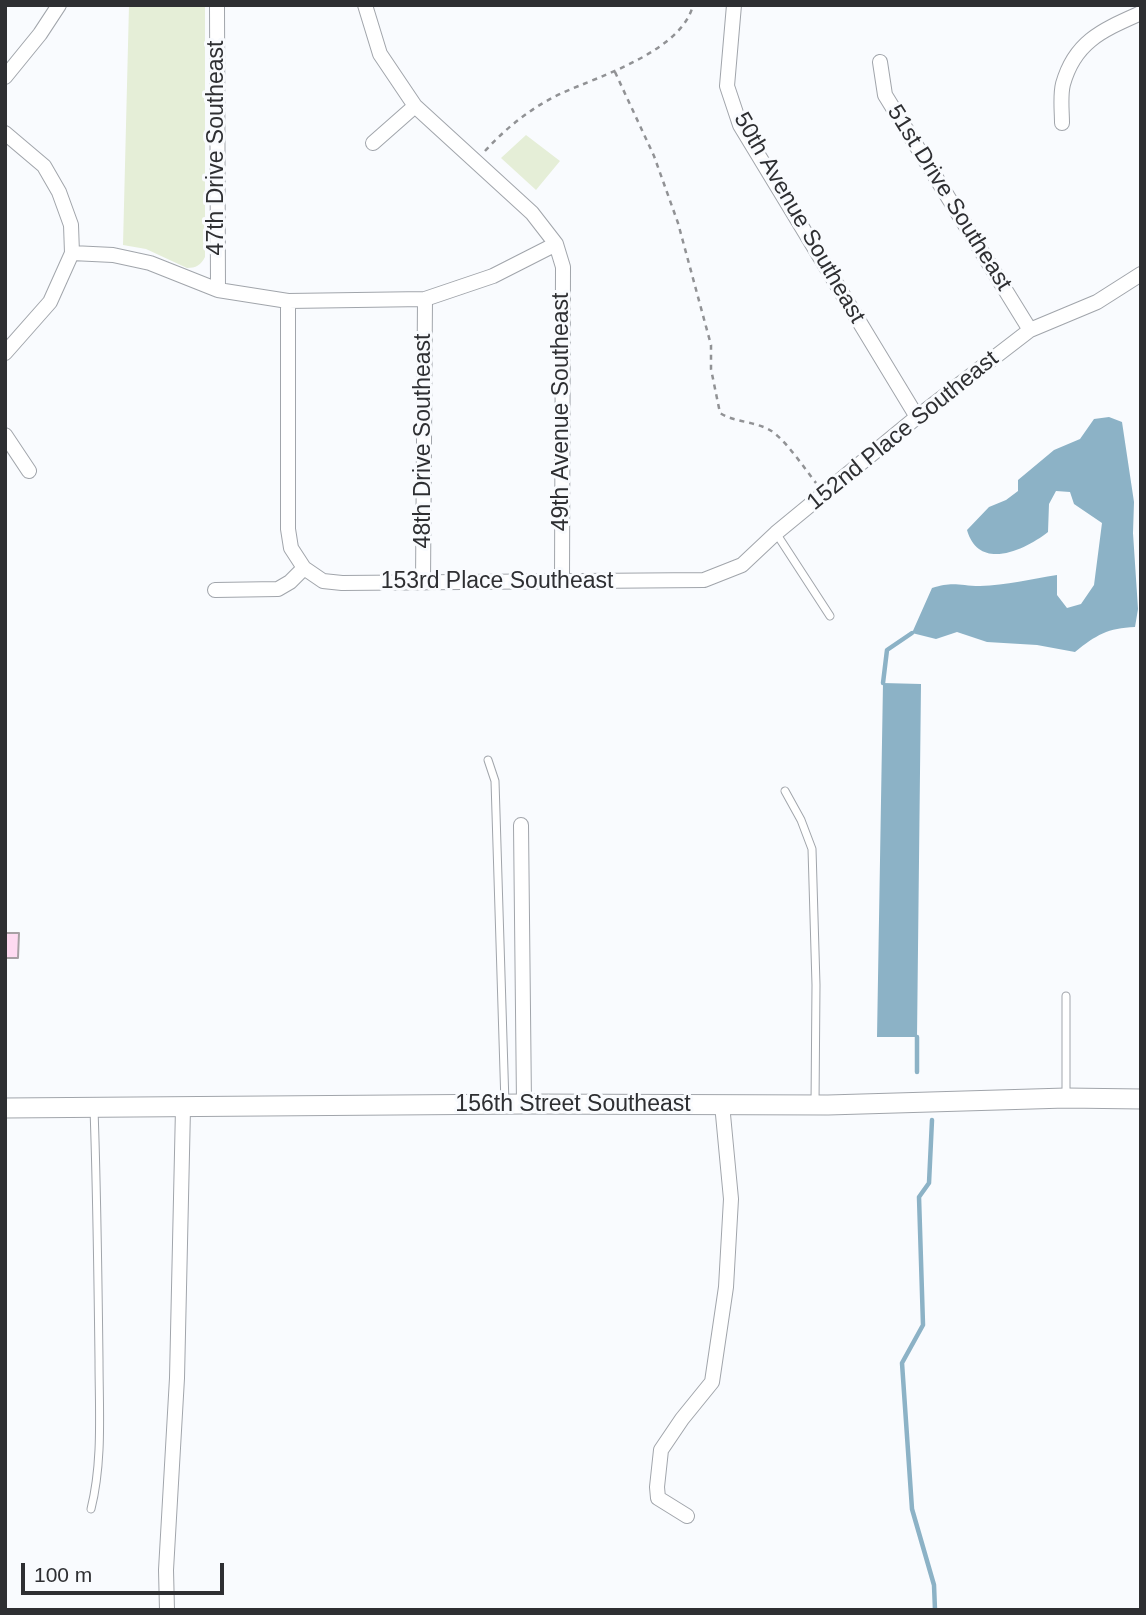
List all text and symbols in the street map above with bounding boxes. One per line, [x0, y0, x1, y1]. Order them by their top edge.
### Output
street label: 47th Drive Southeast [203, 41, 231, 255]
street label: 51st Drive Southeast [881, 100, 1017, 296]
street label: 50th Avenue Southeast [727, 108, 871, 328]
street label: 49th Avenue Southeast [548, 293, 576, 531]
street label: 48th Drive Southeast [410, 334, 438, 548]
street label: 152nd Place Southeast [802, 345, 1004, 517]
street label: 153rd Place Southeast [381, 568, 613, 596]
street label: 156th Street Southeast [455, 1091, 691, 1119]
scale bar [24, 1548, 228, 1592]
text: 100 m [34, 1563, 92, 1586]

